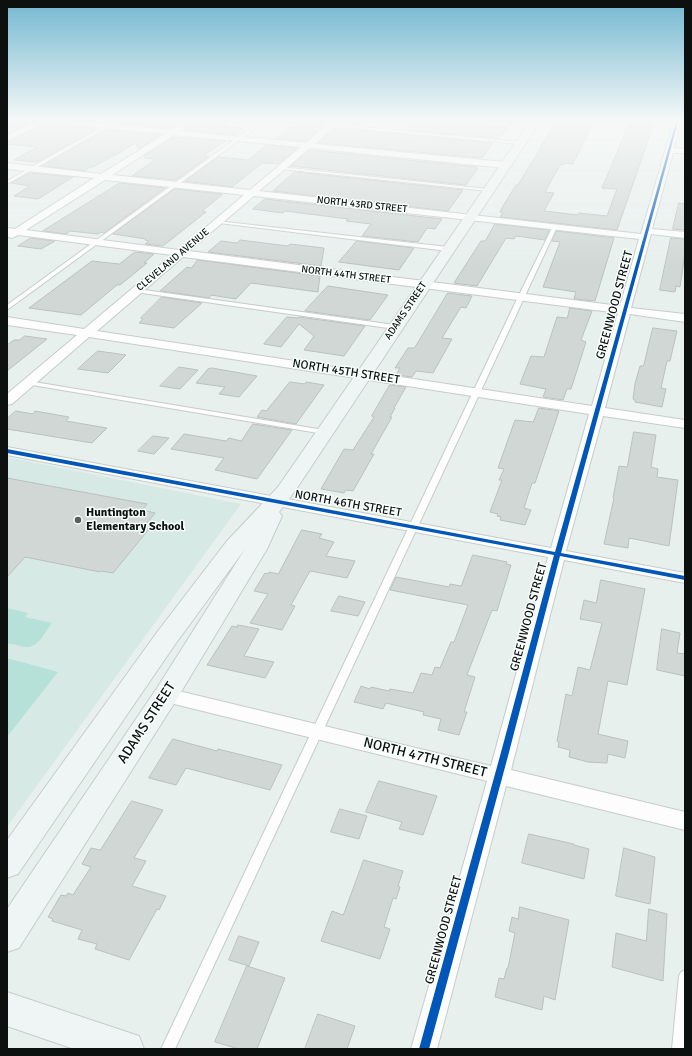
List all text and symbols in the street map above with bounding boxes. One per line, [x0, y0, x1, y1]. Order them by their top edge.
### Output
street label: NORTH 43RD STREET [316, 194, 408, 216]
street label: CLEVELAND AVENUE [134, 226, 212, 294]
street label: GREENWOOD STREET [594, 249, 636, 361]
street label: NORTH 44TH STREET [300, 264, 392, 286]
street label: ADAMS STREET [382, 280, 430, 342]
street label: NORTH 45TH STREET [291, 356, 401, 388]
street label: NORTH 46TH STREET [293, 488, 403, 520]
place label: Huntington Elementary School [86, 506, 184, 534]
marker: Huntington Elementary School [73, 515, 83, 525]
street label: GREENWOOD STREET [508, 561, 550, 673]
street label: ADAMS STREET [114, 679, 180, 767]
street label: NORTH 47TH STREET [362, 735, 488, 781]
street label: GREENWOOD STREET [423, 874, 465, 986]

